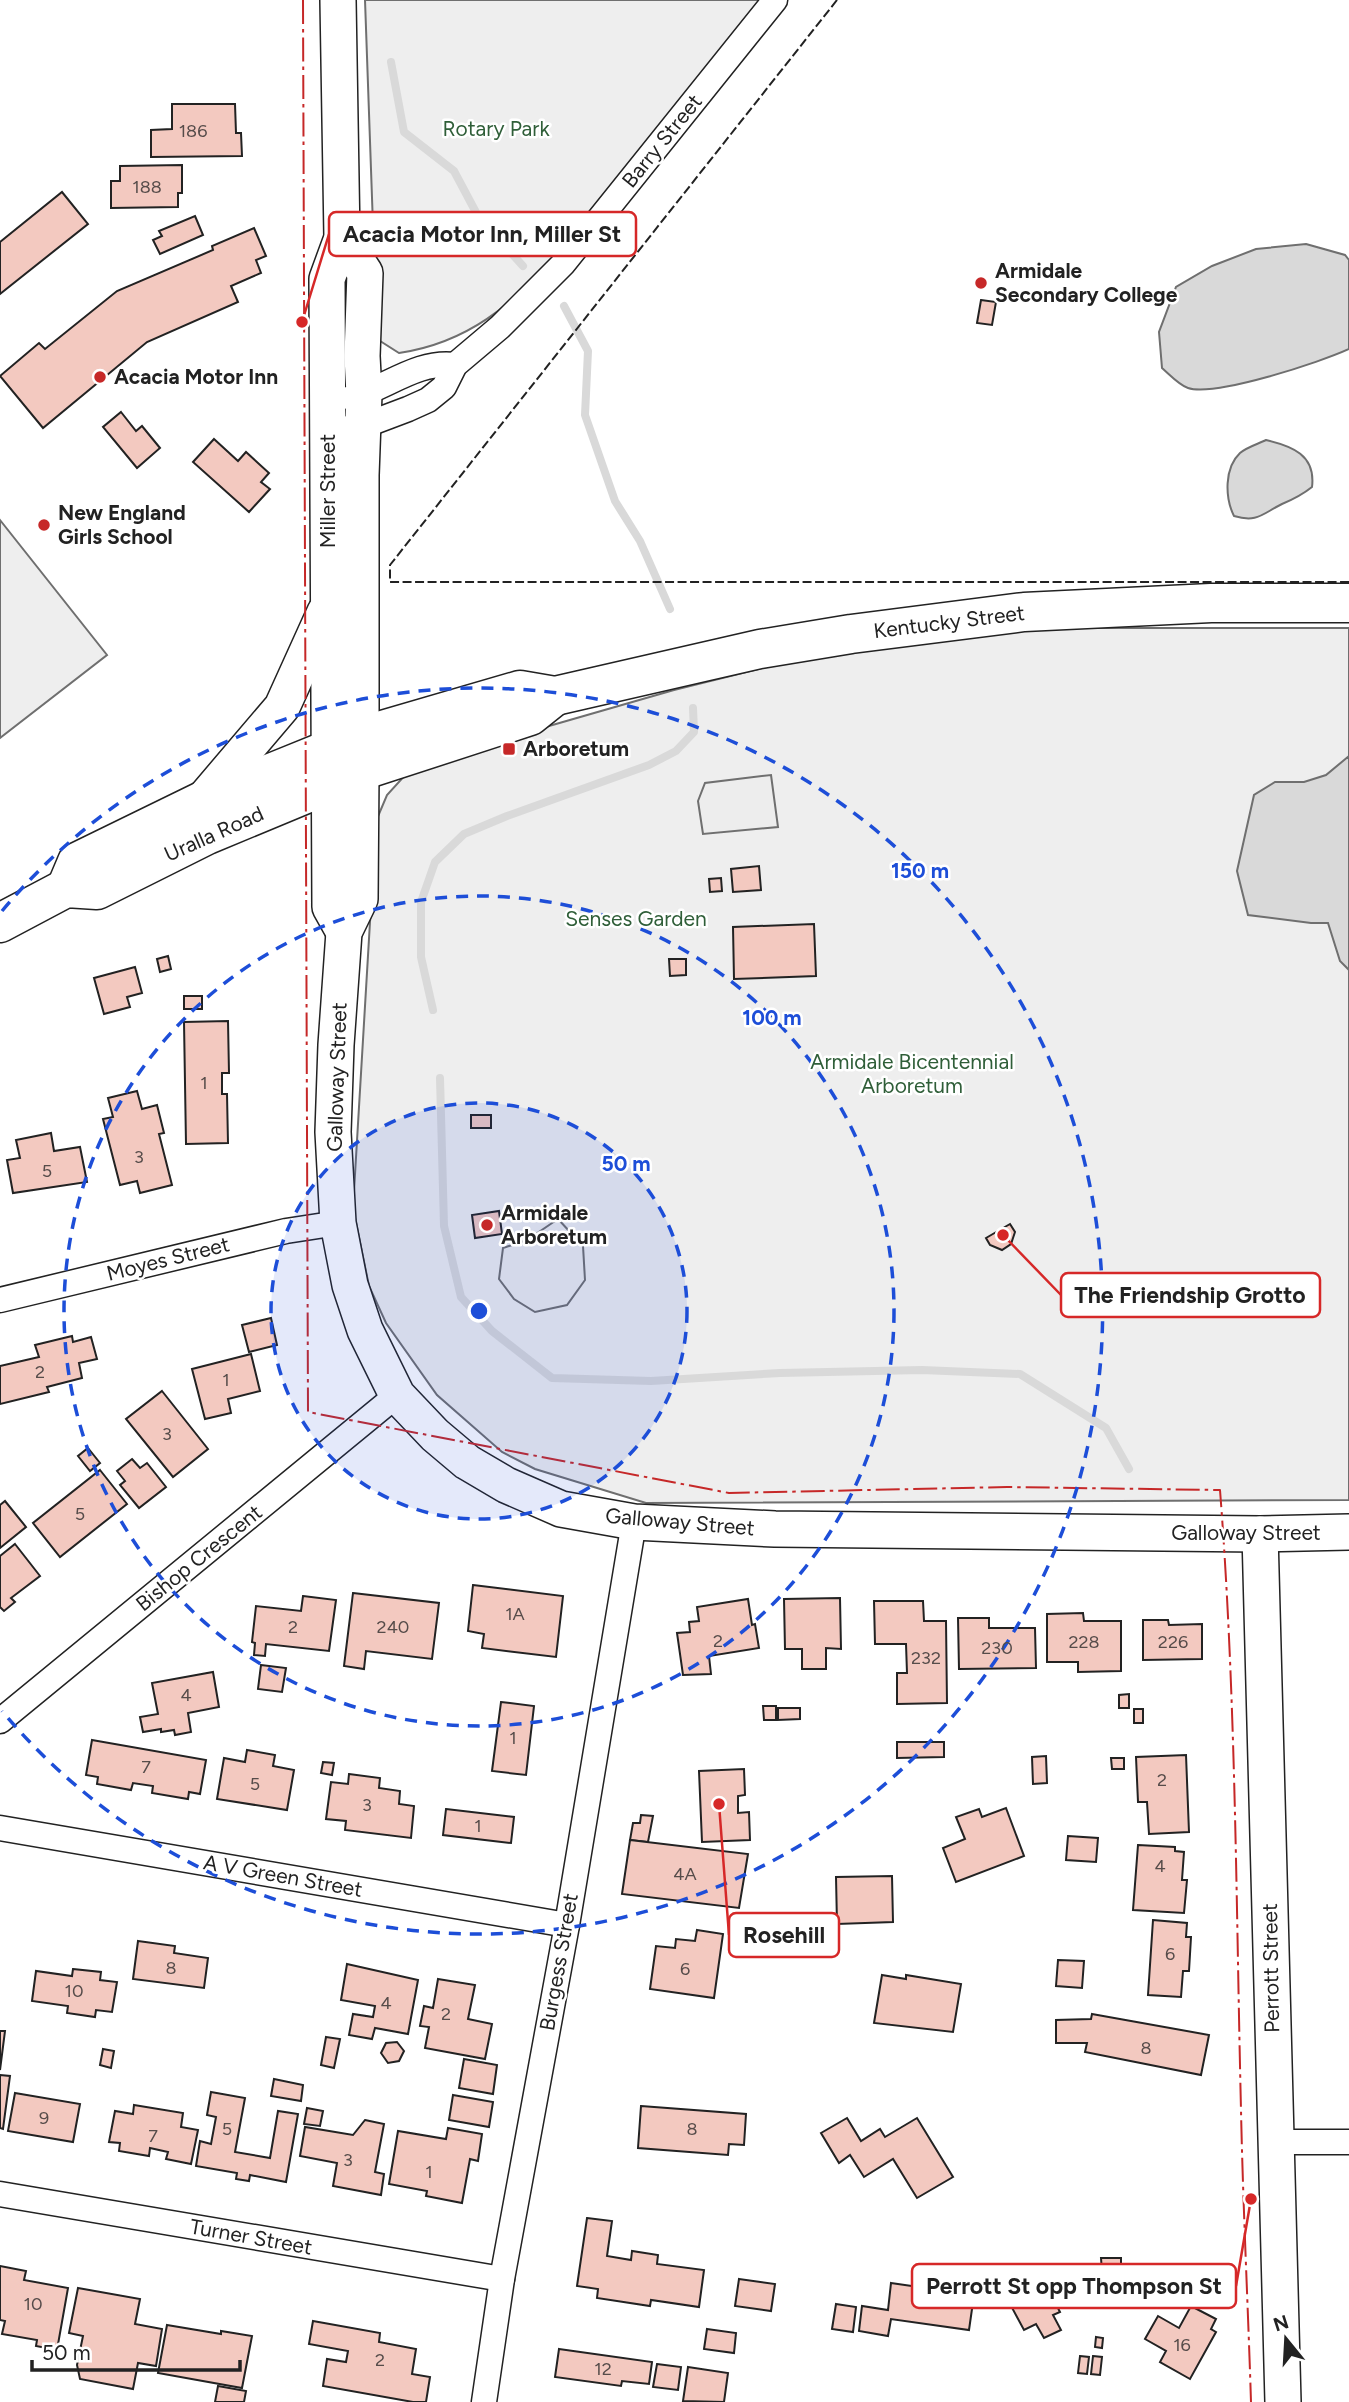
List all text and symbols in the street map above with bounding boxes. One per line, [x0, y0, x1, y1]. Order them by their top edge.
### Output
street label: Barry Street [616, 89, 707, 192]
park label: Rotary Park [442, 116, 550, 141]
house number: 186 [179, 120, 207, 142]
house number: 188 [132, 176, 162, 198]
callout: Acacia Motor Inn, Miller St [329, 212, 636, 256]
text: Acacia Motor Inn, Miller St [343, 220, 621, 248]
place label: Armidale Secondary College [995, 258, 1178, 307]
marker: Armidale Secondary College [973, 275, 989, 291]
place label: Acacia Motor Inn [114, 364, 278, 389]
marker: Acacia Motor Inn [92, 369, 108, 385]
street label: Miller Street [315, 434, 340, 548]
place label: New England Girls School [58, 500, 186, 549]
marker: New England Girls School [36, 517, 52, 533]
street label: Kentucky Street [872, 600, 1026, 643]
place label: Arboretum [523, 736, 629, 761]
marker: Arboretum [501, 741, 517, 757]
street label: Uralla Road [160, 801, 267, 867]
text: 150 m [891, 858, 949, 883]
park label: Senses Garden [565, 906, 707, 931]
street label: Galloway Street [321, 1002, 352, 1152]
text: 100 m [742, 1005, 802, 1030]
park label: Armidale Bicentennial Arboretum [810, 1049, 1014, 1098]
house number: 1 [200, 1072, 208, 1094]
house number: 3 [134, 1146, 144, 1168]
text: 50 m [601, 1151, 651, 1176]
house number: 5 [42, 1160, 52, 1182]
place label: Armidale Arboretum [501, 1200, 607, 1249]
marker: Armidale Arboretum [479, 1217, 495, 1233]
street label: Moyes Street [104, 1231, 232, 1286]
callout: The Friendship Grotto [1061, 1273, 1320, 1317]
text: The Friendship Grotto [1074, 1281, 1306, 1309]
centre of rings [467, 1299, 491, 1323]
house number: 2 [35, 1361, 45, 1383]
house number: 1 [222, 1369, 230, 1391]
house number: 3 [162, 1423, 172, 1445]
street label: Bishop Crescent [131, 1499, 267, 1616]
house number: 5 [75, 1503, 85, 1525]
street label: Galloway Street [604, 1503, 756, 1540]
street label: Galloway Street [1171, 1520, 1321, 1545]
house number: 1A [505, 1603, 525, 1625]
house number: 2 [288, 1616, 298, 1638]
house number: 240 [377, 1616, 409, 1638]
house number: 2 [713, 1630, 723, 1652]
house number: 228 [1068, 1631, 1100, 1653]
house number: 226 [1158, 1631, 1188, 1653]
house number: 230 [981, 1637, 1013, 1659]
house number: 232 [911, 1647, 941, 1669]
house number: 4 [180, 1684, 192, 1706]
house number: 1 [509, 1727, 517, 1749]
house number: 7 [141, 1756, 151, 1778]
house number: 2 [1157, 1769, 1167, 1791]
house number: 5 [250, 1773, 260, 1795]
house number: 3 [362, 1794, 372, 1816]
house number: 1 [474, 1815, 482, 1837]
street label: A V Green Street [202, 1849, 365, 1902]
house number: 4 [1154, 1855, 1166, 1877]
house number: 4A [673, 1863, 697, 1885]
street label: Burgess Street [534, 1891, 583, 2033]
street label: Perrott Street [1257, 1903, 1284, 2033]
callout: Rosehill [729, 1913, 839, 1957]
text: Rosehill [743, 1921, 825, 1949]
house number: 6 [1165, 1943, 1175, 1965]
house number: 8 [165, 1957, 177, 1979]
house number: 6 [680, 1958, 690, 1980]
house number: 10 [65, 1980, 83, 2002]
house number: 4 [380, 1992, 392, 2014]
house number: 2 [441, 2003, 451, 2025]
house number: 8 [1140, 2037, 1152, 2059]
house number: 9 [39, 2107, 49, 2129]
house number: 5 [222, 2118, 232, 2140]
house number: 8 [686, 2118, 698, 2140]
house number: 7 [148, 2125, 158, 2147]
house number: 3 [343, 2149, 353, 2171]
house number: 1 [425, 2161, 433, 2183]
street label: Turner Street [188, 2213, 314, 2260]
callout: Perrott St opp Thompson St [912, 2264, 1236, 2308]
text: Perrott St opp Thompson St [926, 2272, 1222, 2300]
house number: 10 [24, 2293, 42, 2315]
north arrow [1251, 2304, 1321, 2374]
text: N [1270, 2310, 1291, 2337]
scale bar [32, 2328, 240, 2372]
house number: 16 [1173, 2334, 1191, 2356]
text: 50 m [42, 2340, 91, 2365]
house number: 2 [375, 2349, 385, 2371]
house number: 12 [594, 2358, 612, 2380]

